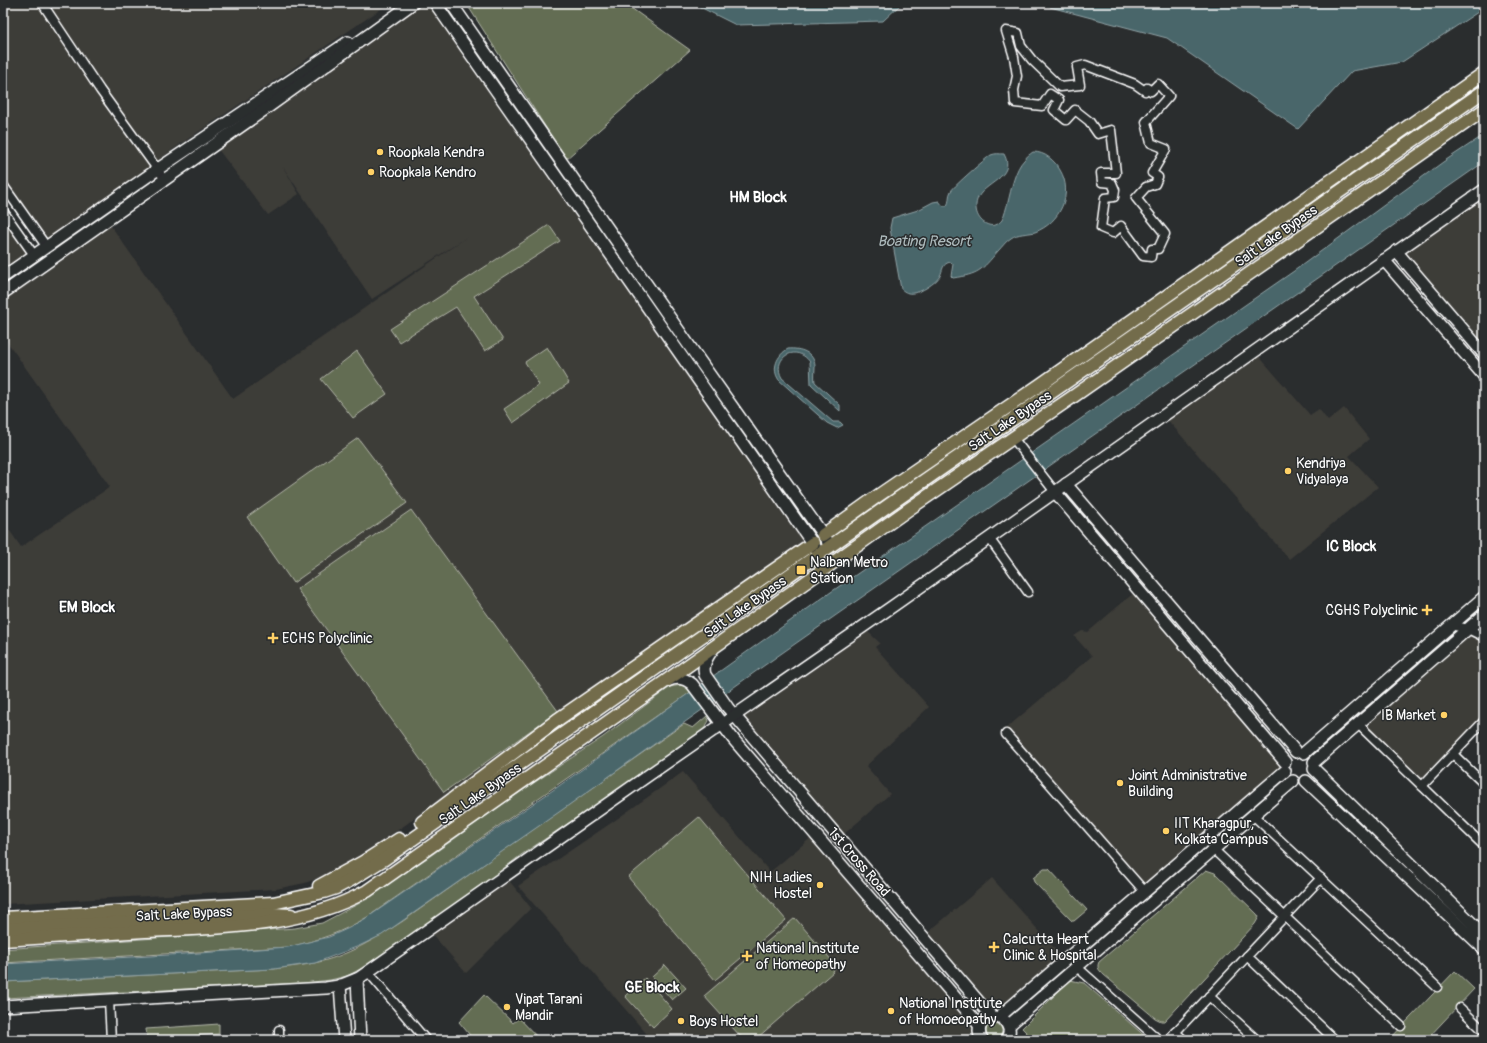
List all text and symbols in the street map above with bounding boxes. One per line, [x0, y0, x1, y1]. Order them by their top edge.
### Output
place label: Roopkala Kendra [388, 144, 484, 161]
marker: Roopkala Kendra [375, 147, 385, 157]
place label: Roopkala Kendro [379, 164, 477, 181]
marker: Roopkala Kendro [366, 167, 376, 177]
district label: HM Block [729, 188, 788, 207]
street label: Salt Lake Bypass [1232, 201, 1321, 271]
water label: Boating Resort [877, 232, 973, 251]
street label: Salt Lake Bypass [965, 387, 1055, 455]
place label: Kendriya Vidyalaya [1296, 455, 1349, 488]
marker: Kendriya Vidyalaya [1283, 466, 1293, 476]
district label: IC Block [1326, 537, 1377, 556]
place label: Nalban Metro Station [810, 554, 889, 587]
marker: Nalban Metro Station [795, 564, 807, 576]
street label: Salt Lake Bypass [701, 572, 790, 642]
district label: EM Block [59, 598, 116, 617]
place label: CGHS Polyclinic [1325, 602, 1418, 619]
marker: CGHS Polyclinic [1421, 604, 1433, 616]
place label: ECHS Polyclinic [282, 630, 373, 647]
marker: ECHS Polyclinic [267, 632, 279, 644]
place label: IB Market [1381, 707, 1436, 724]
marker: IB Market [1439, 710, 1449, 720]
street label: Salt Lake Bypass [436, 759, 525, 829]
place label: Joint Administrative Building [1128, 767, 1247, 800]
marker: Joint Administrative Building [1115, 778, 1125, 788]
place label: IIT Kharagpur, Kolkata Campus [1174, 815, 1269, 848]
street label: 1st Cross Road [824, 824, 894, 900]
marker: IIT Kharagpur, Kolkata Campus [1161, 826, 1171, 836]
place label: NIH Ladies Hostel [750, 869, 813, 902]
marker: NIH Ladies Hostel [815, 880, 825, 890]
street label: Salt Lake Bypass [135, 903, 233, 925]
place label: Calcutta Heart Clinic & Hospital [1003, 931, 1097, 964]
place label: National Institute of Homeopathy [756, 940, 859, 973]
marker: Calcutta Heart Clinic & Hospital [988, 941, 1000, 953]
marker: National Institute of Homeopathy [741, 950, 753, 962]
district label: GE Block [625, 978, 680, 997]
place label: Vipat Tarani Mandir [515, 991, 583, 1024]
place label: National Institute of Homoeopathy [899, 995, 1002, 1028]
marker: Vipat Tarani Mandir [502, 1002, 512, 1012]
marker: National Institute of Homoeopathy [886, 1006, 896, 1016]
place label: Boys Hostel [689, 1013, 758, 1030]
marker: Boys Hostel [676, 1016, 686, 1026]

